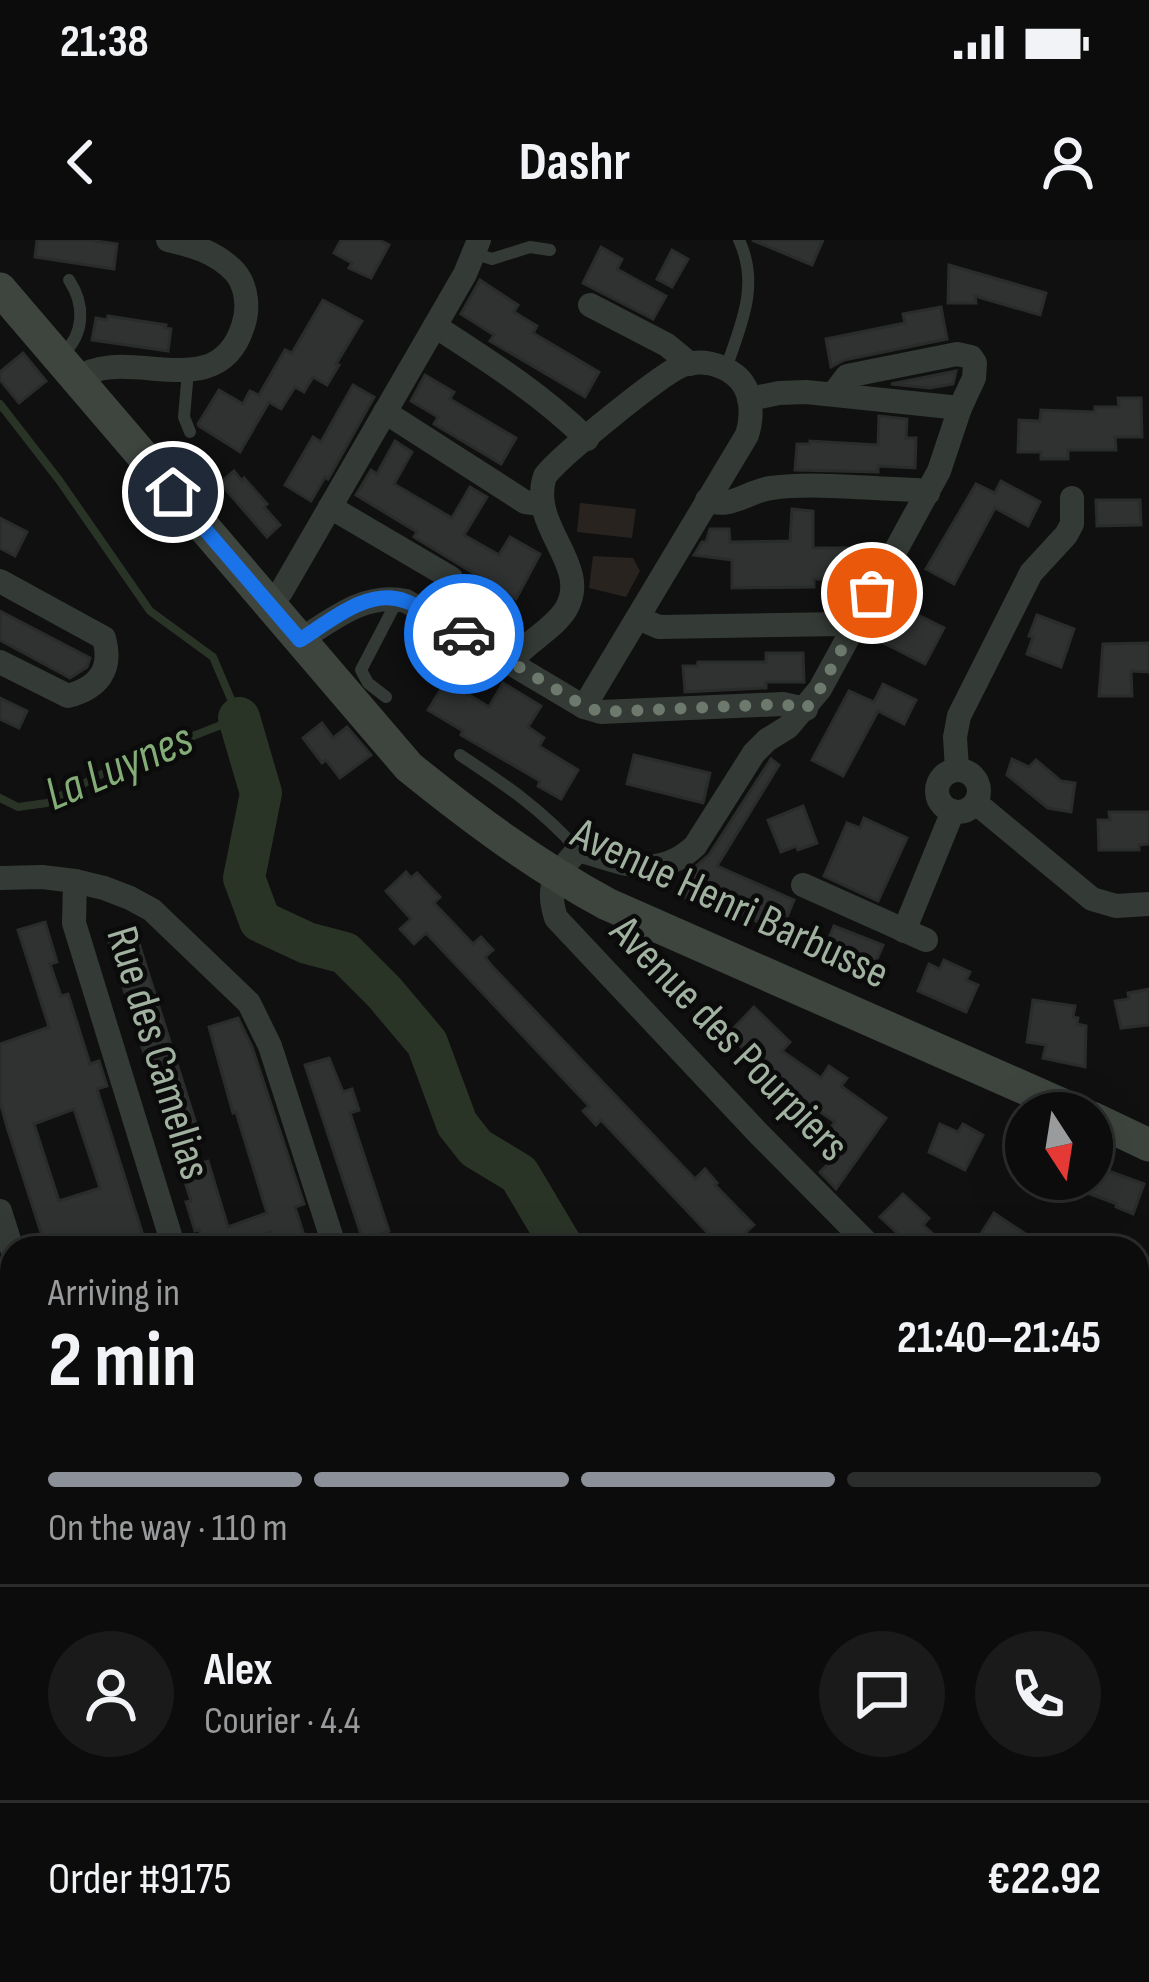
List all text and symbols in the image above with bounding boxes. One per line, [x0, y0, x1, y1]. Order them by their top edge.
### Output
text: 21:38 [60, 15, 149, 70]
icon: back [48, 129, 114, 195]
icon: person [1035, 129, 1101, 195]
text: Dashr [519, 130, 630, 195]
pin [122, 441, 224, 543]
icon: home [140, 459, 206, 525]
pin [821, 542, 923, 644]
icon: bag [839, 560, 905, 626]
courier [404, 574, 524, 694]
icon: car [431, 601, 497, 667]
water label: La Luynes [37, 710, 201, 823]
street label: Avenue Henri Barbusse [562, 806, 897, 1002]
street label: Avenue des Pourpiers [597, 904, 860, 1173]
street label: Rue des Camelias [93, 920, 223, 1186]
north arrow [1005, 1092, 1113, 1200]
map controls [1005, 1092, 1113, 1200]
text: Arriving in [48, 1270, 180, 1317]
text: 21:40–21:45 [897, 1311, 1101, 1366]
text: 2 min [48, 1315, 197, 1408]
text: On the way · 110 m [48, 1505, 288, 1552]
button: person [48, 1631, 174, 1757]
button: chat [819, 1631, 945, 1757]
button: phone [975, 1631, 1101, 1757]
text: Alex [204, 1643, 272, 1698]
text: Courier · 4.4 [204, 1698, 360, 1745]
text: Order #9175 [48, 1852, 231, 1907]
text: €22.92 [987, 1852, 1101, 1907]

